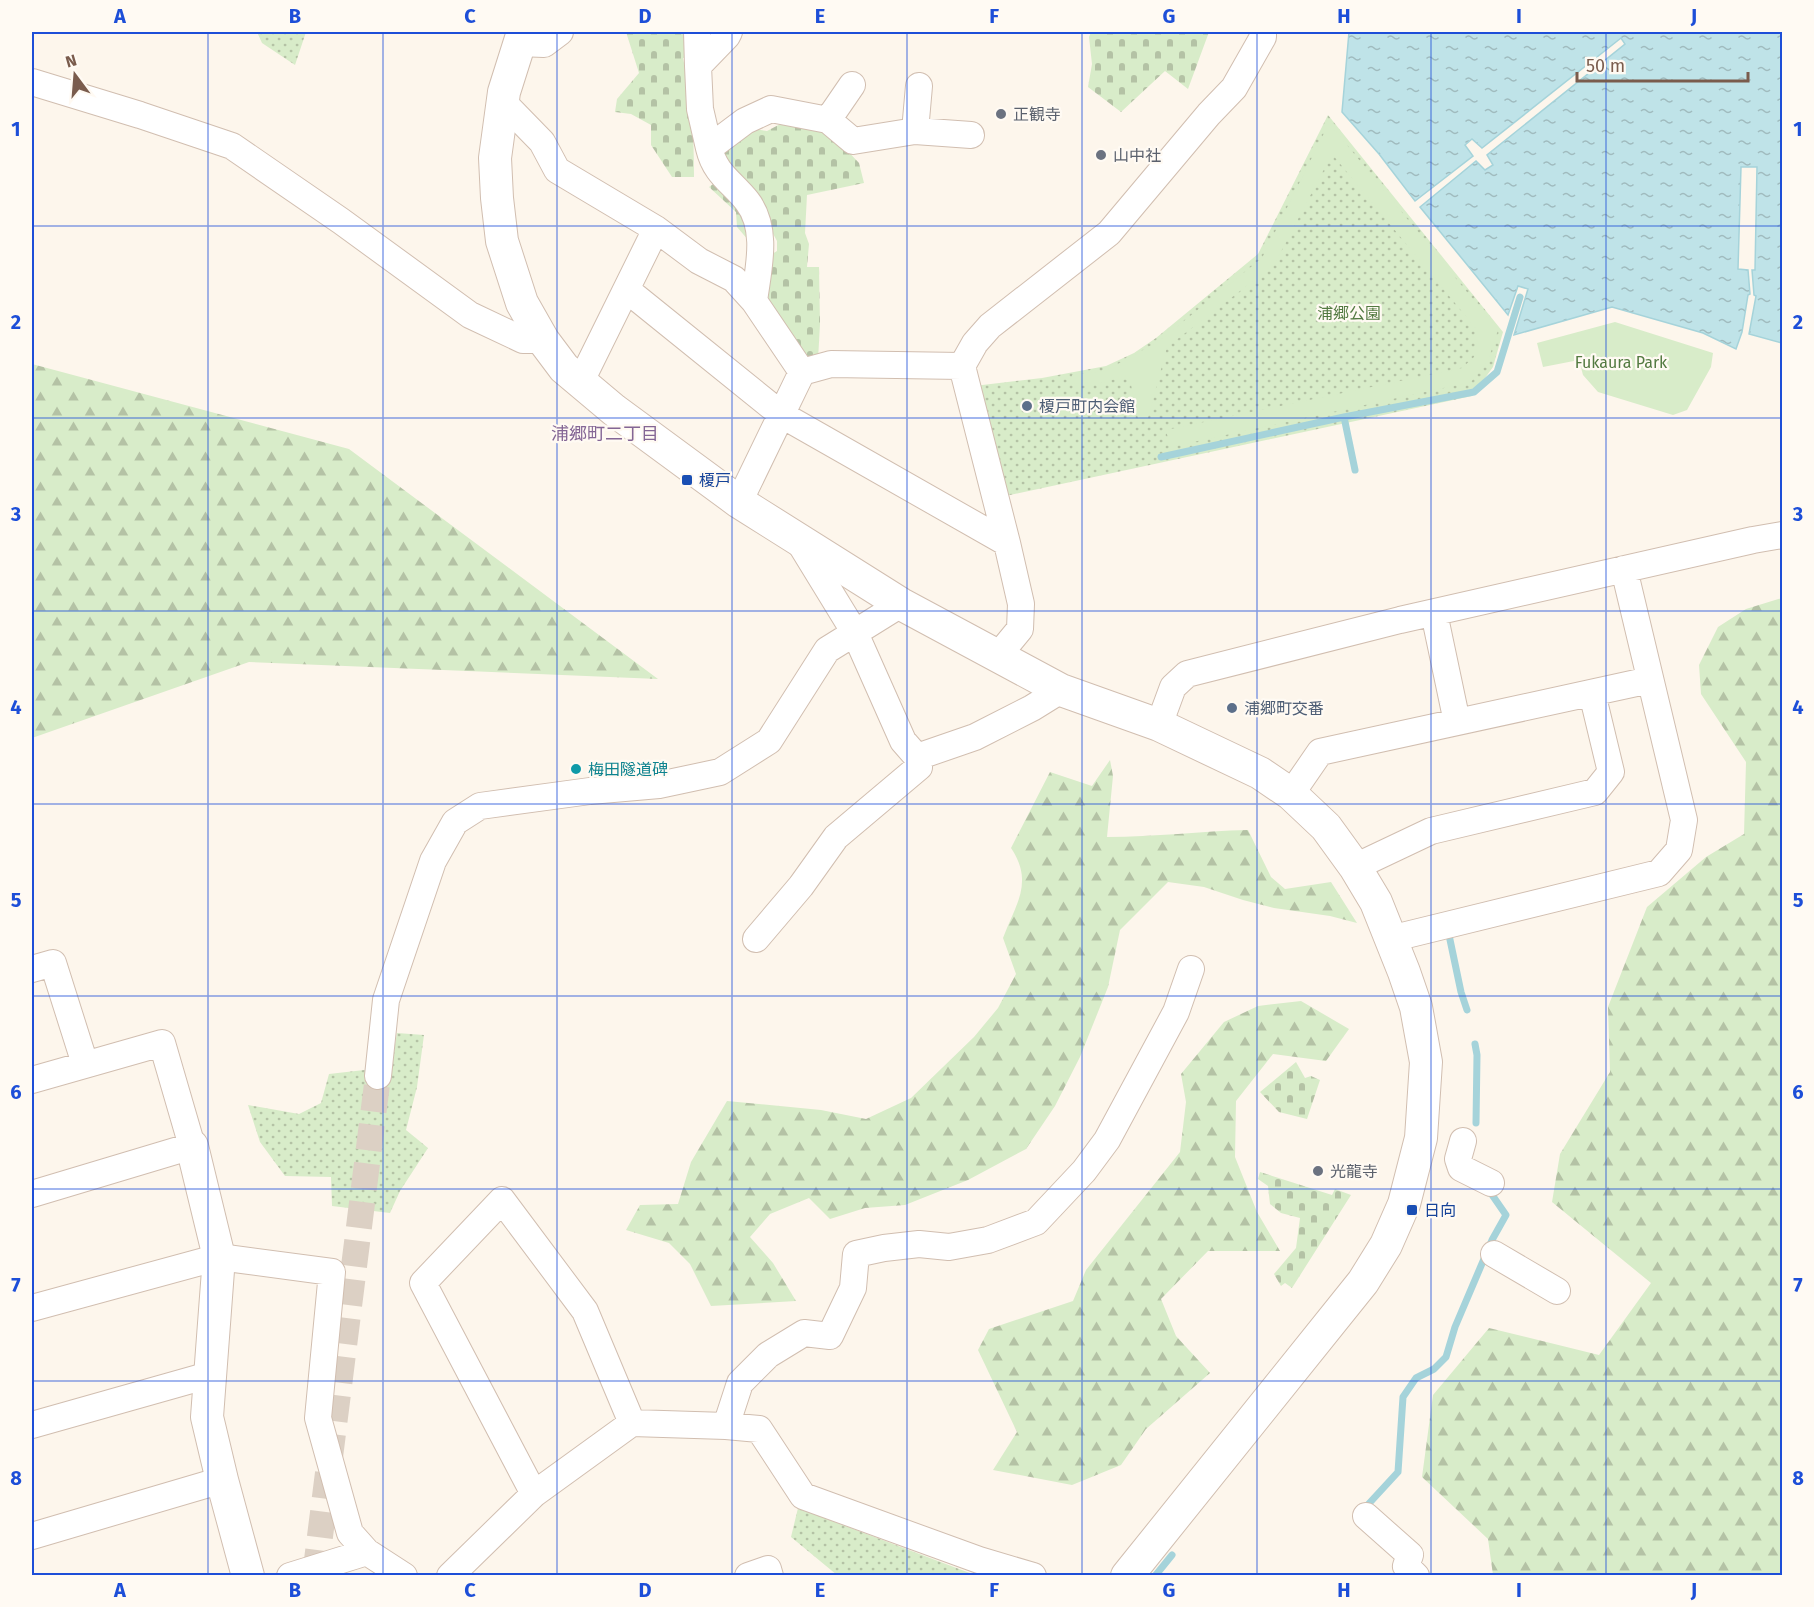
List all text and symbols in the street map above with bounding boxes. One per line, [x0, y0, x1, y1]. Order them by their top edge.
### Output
text: A [113, 4, 127, 28]
text: B [289, 4, 301, 28]
text: C [464, 4, 476, 28]
text: D [638, 4, 652, 28]
text: E [815, 4, 825, 28]
text: F [989, 4, 999, 28]
text: G [1163, 4, 1175, 28]
text: H [1337, 4, 1351, 28]
text: I [1516, 4, 1522, 28]
text: J [1690, 4, 1697, 28]
north arrow [45, 45, 105, 105]
scale bar [1577, 45, 1748, 83]
text: N [63, 50, 79, 72]
text: 50 m [1586, 55, 1625, 77]
place label: 正観寺 [1013, 105, 1061, 124]
marker: 正観寺 [994, 107, 1008, 121]
text: 1 [11, 117, 21, 141]
text: 1 [1793, 117, 1803, 141]
place label: 山中社 [1113, 146, 1161, 165]
marker: 山中社 [1094, 148, 1108, 162]
park label: 浦郷公園 [1317, 304, 1381, 323]
text: 2 [11, 310, 21, 334]
text: 2 [1793, 310, 1803, 334]
park label: Fukaura Park [1575, 353, 1668, 372]
place label: 榎戸町内会館 [1039, 397, 1135, 416]
marker: 榎戸町内会館 [1020, 399, 1034, 413]
district label: 浦郷町二丁目 [551, 423, 659, 445]
place label: 榎戸 [699, 471, 731, 490]
marker: 榎戸 [680, 473, 694, 487]
text: 3 [10, 502, 21, 526]
text: 3 [1792, 502, 1803, 526]
text: 4 [10, 695, 22, 719]
text: 4 [1792, 695, 1804, 719]
place label: 浦郷町交番 [1244, 699, 1324, 718]
marker: 浦郷町交番 [1225, 701, 1239, 715]
place label: 梅田隧道碑 [588, 760, 668, 779]
marker: 梅田隧道碑 [569, 762, 583, 776]
text: 5 [11, 888, 22, 912]
text: 5 [1793, 888, 1804, 912]
text: 6 [10, 1080, 22, 1104]
text: 6 [1792, 1080, 1804, 1104]
place label: 光龍寺 [1330, 1162, 1378, 1181]
marker: 光龍寺 [1311, 1164, 1325, 1178]
place label: 日向 [1424, 1201, 1456, 1220]
marker: 日向 [1405, 1203, 1419, 1217]
text: 7 [11, 1273, 21, 1297]
text: 7 [1793, 1273, 1803, 1297]
text: 8 [10, 1466, 22, 1490]
text: 8 [1792, 1466, 1804, 1490]
text: A [113, 1578, 127, 1602]
text: B [289, 1578, 301, 1602]
text: C [464, 1578, 476, 1602]
text: D [638, 1578, 652, 1602]
text: E [815, 1578, 825, 1602]
text: F [989, 1578, 999, 1602]
text: G [1163, 1578, 1175, 1602]
text: H [1337, 1578, 1351, 1602]
text: I [1516, 1578, 1522, 1602]
text: J [1690, 1578, 1697, 1602]

